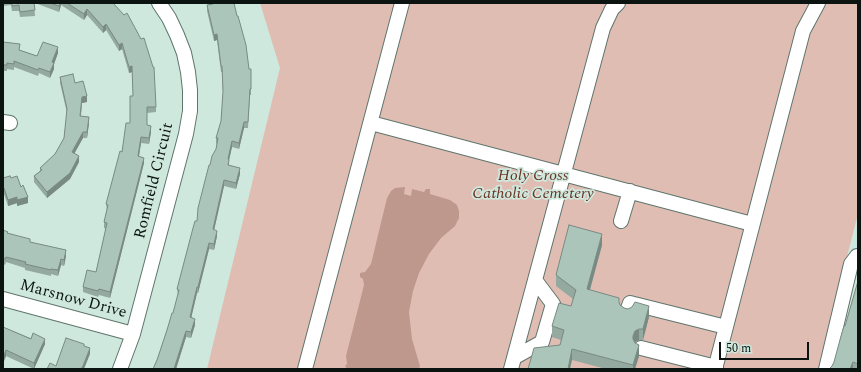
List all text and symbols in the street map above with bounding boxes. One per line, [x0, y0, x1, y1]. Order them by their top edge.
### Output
street label: Romfield Circuit [131, 121, 179, 241]
park label: Holy Cross Catholic Cemetery [472, 167, 594, 205]
street label: Marsnow Drive [18, 277, 128, 323]
scale bar [721, 334, 811, 360]
text: 50 m [726, 339, 751, 358]

